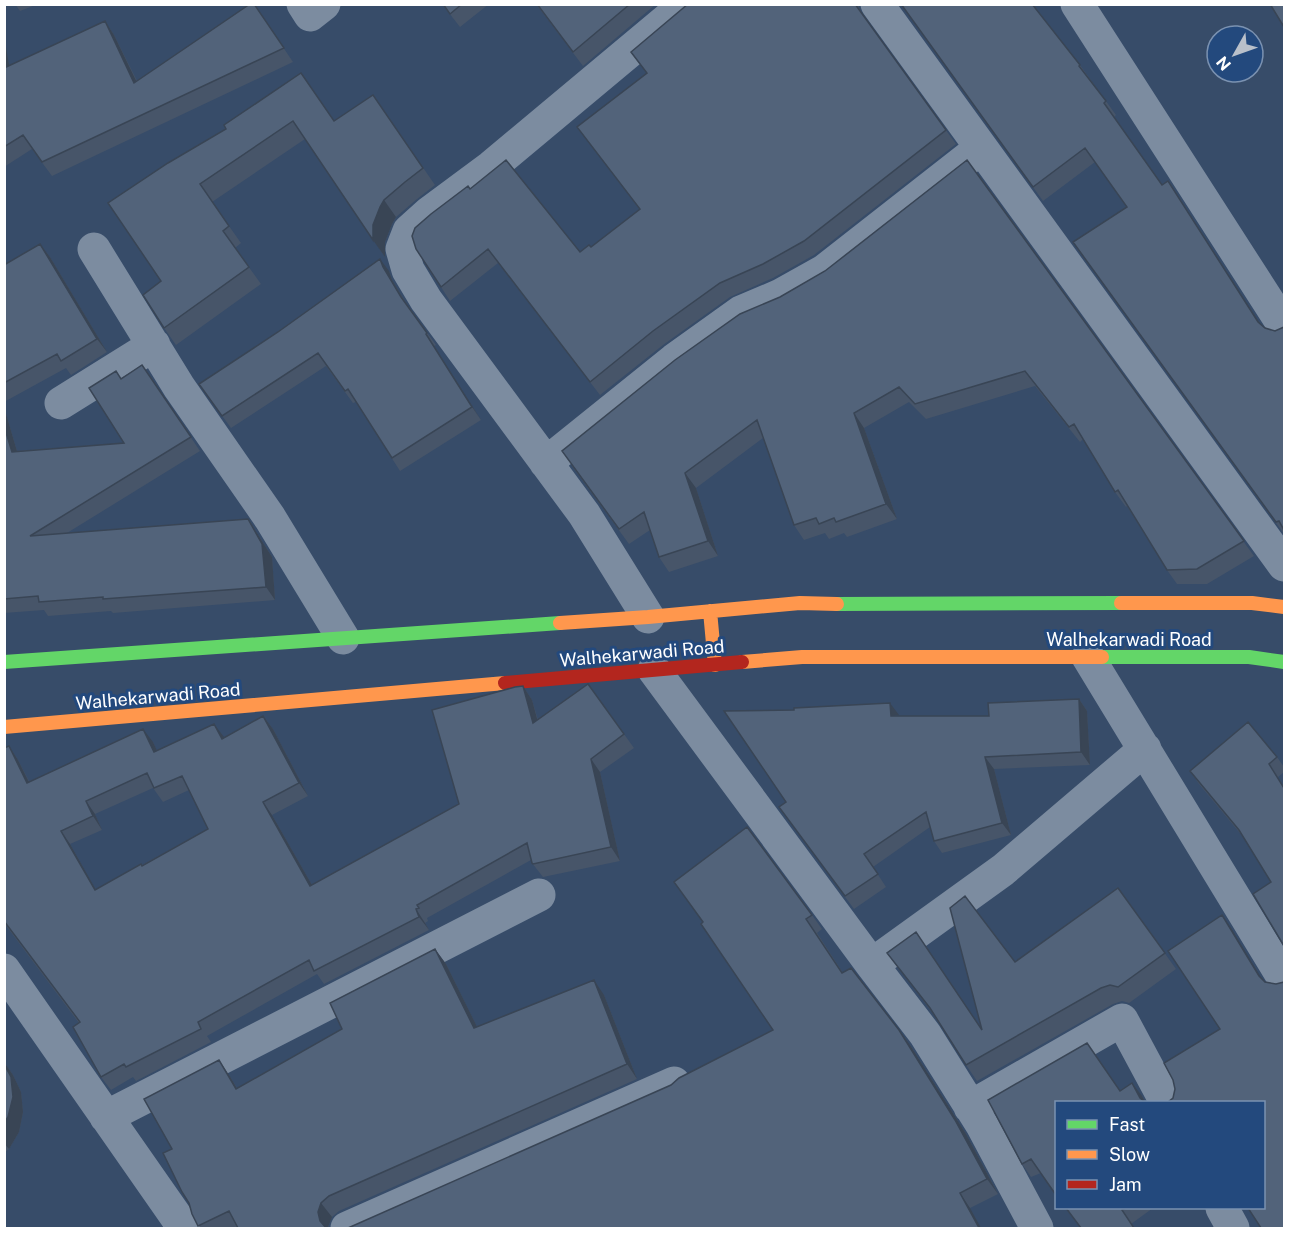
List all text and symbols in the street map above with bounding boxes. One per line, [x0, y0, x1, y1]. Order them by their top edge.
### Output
north arrow [1205, 24, 1265, 84]
text: N [1213, 52, 1235, 74]
street label: Walhekarwadi Road [1046, 629, 1212, 650]
street label: Walhekarwadi Road [559, 635, 725, 671]
street label: Walhekarwadi Road [75, 678, 241, 714]
legend [1055, 1101, 1265, 1209]
text: Fast [1109, 1114, 1145, 1135]
text: Slow [1109, 1144, 1150, 1165]
text: Jam [1109, 1174, 1142, 1195]

